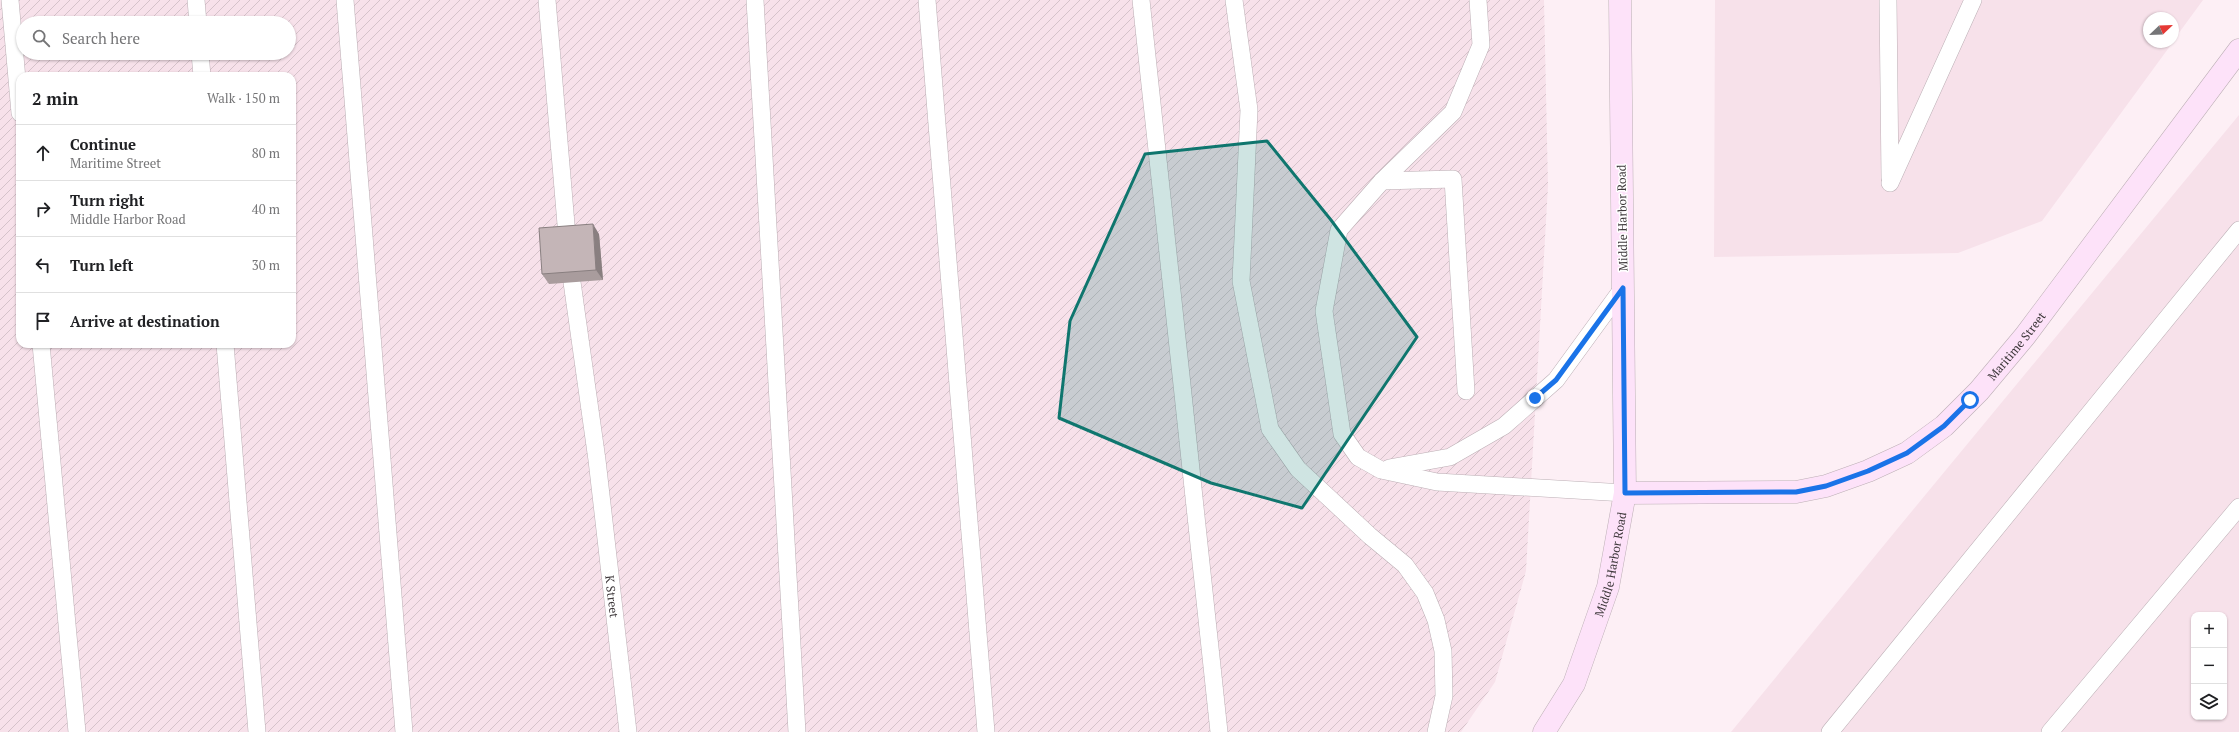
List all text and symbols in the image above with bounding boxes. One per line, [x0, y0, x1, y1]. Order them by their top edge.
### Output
north arrow [2143, 12, 2179, 48]
search box [16, 16, 296, 60]
icon: search [30, 27, 52, 49]
text: Search here [62, 28, 140, 48]
text: 2 min [32, 87, 79, 110]
text: Walk · 150 m [207, 89, 280, 107]
text: Continue [70, 134, 136, 154]
icon: ahead [32, 142, 54, 164]
text: 80 m [252, 144, 280, 162]
text: Maritime Street [70, 154, 161, 172]
street label: Middle Harbor Road [1614, 164, 1630, 272]
text: Turn right [70, 190, 145, 210]
icon: right [32, 198, 54, 220]
text: 40 m [252, 200, 280, 218]
text: Middle Harbor Road [70, 210, 186, 228]
icon: left [32, 254, 54, 276]
text: Turn left [70, 255, 134, 275]
text: 30 m [252, 256, 280, 274]
street label: Maritime Street [1984, 308, 2049, 383]
icon: arrive [32, 310, 54, 332]
text: Arrive at destination [70, 311, 220, 331]
route end [1526, 389, 1544, 407]
route start [1961, 391, 1979, 409]
street label: Middle Harbor Road [1591, 510, 1629, 619]
street label: K Street [603, 574, 622, 619]
map controls [2191, 612, 2227, 720]
button: + [2191, 612, 2227, 648]
button: − [2191, 648, 2227, 684]
button: layers [2191, 684, 2227, 720]

